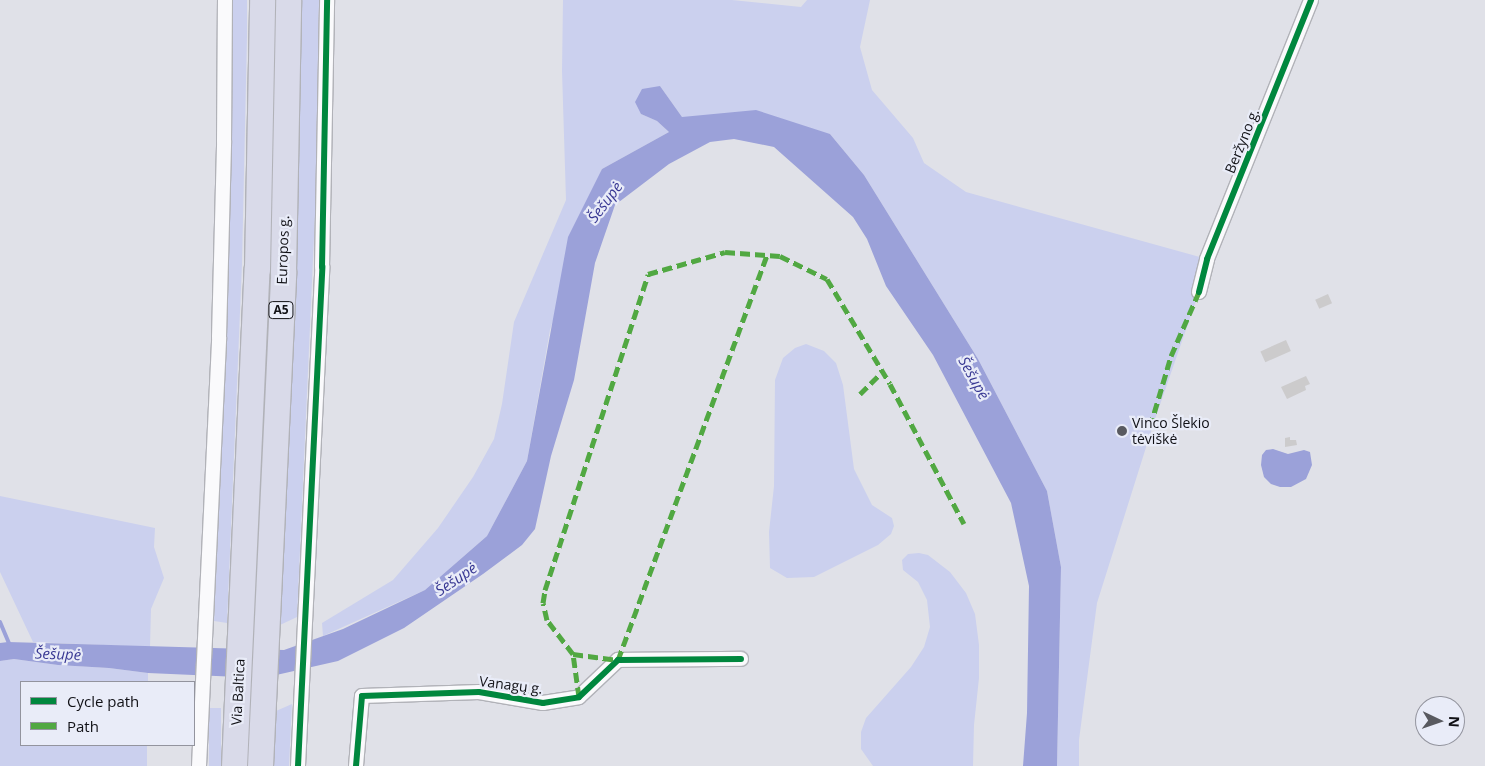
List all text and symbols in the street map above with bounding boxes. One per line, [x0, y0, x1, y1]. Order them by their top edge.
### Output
street label: Beržyno g. [1221, 106, 1263, 176]
water label: Šešupė [584, 178, 626, 226]
street label: Europos g. [273, 215, 293, 285]
road number: A5 [267, 300, 295, 320]
water label: Šešupė [955, 353, 993, 403]
place label: Vinco Šlekio tėviškė [1132, 415, 1210, 448]
marker: Vinco Šlekio tėviškė [1116, 425, 1128, 437]
water label: Šešupė [432, 559, 480, 599]
water label: Šešupė [35, 644, 81, 664]
street label: Via Baltica [228, 658, 248, 726]
street label: Vanagų g. [478, 673, 544, 697]
legend [20, 681, 195, 746]
text: Cycle path [67, 691, 139, 711]
north arrow [1415, 696, 1465, 746]
text: Path [67, 716, 99, 736]
text: N [1445, 716, 1464, 728]

